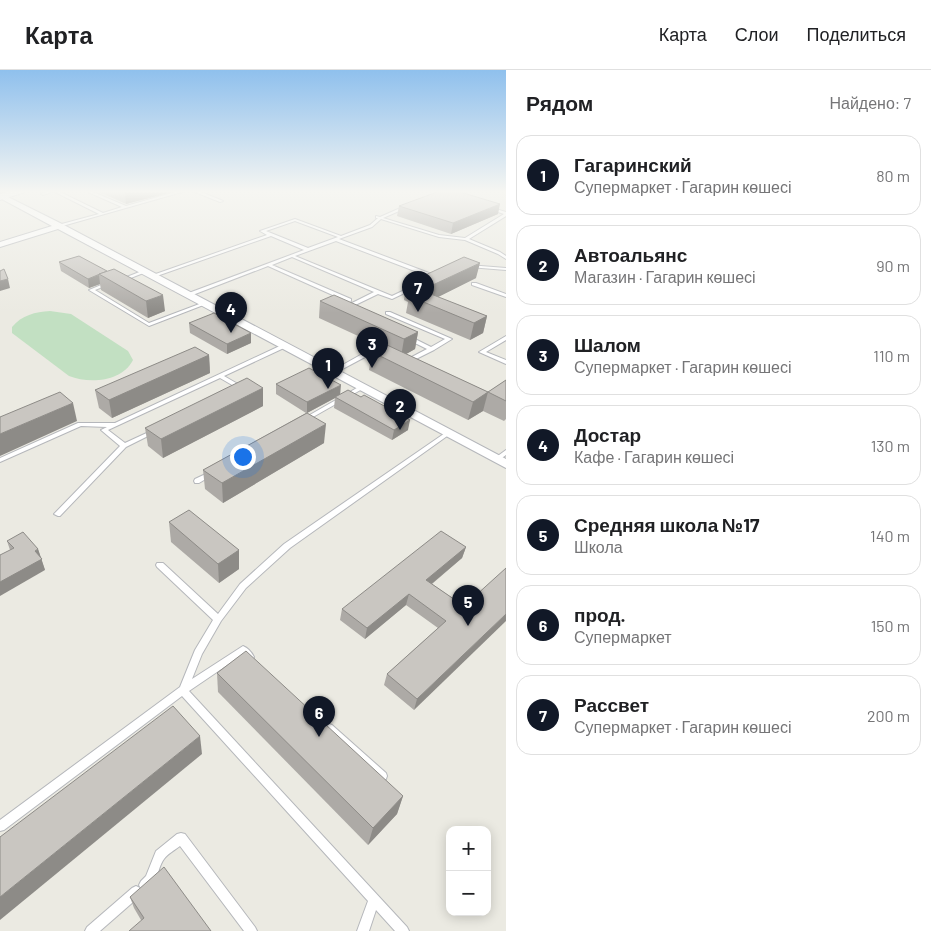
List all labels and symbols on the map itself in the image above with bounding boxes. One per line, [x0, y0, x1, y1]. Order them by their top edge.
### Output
pin: 7 [402, 271, 434, 312]
pin: 4 [215, 292, 247, 333]
pin: 3 [356, 327, 388, 368]
pin: 1 [312, 348, 344, 389]
pin: 2 [384, 389, 416, 430]
your location [230, 444, 256, 470]
pin: 5 [452, 585, 484, 626]
pin: 6 [303, 696, 335, 737]

